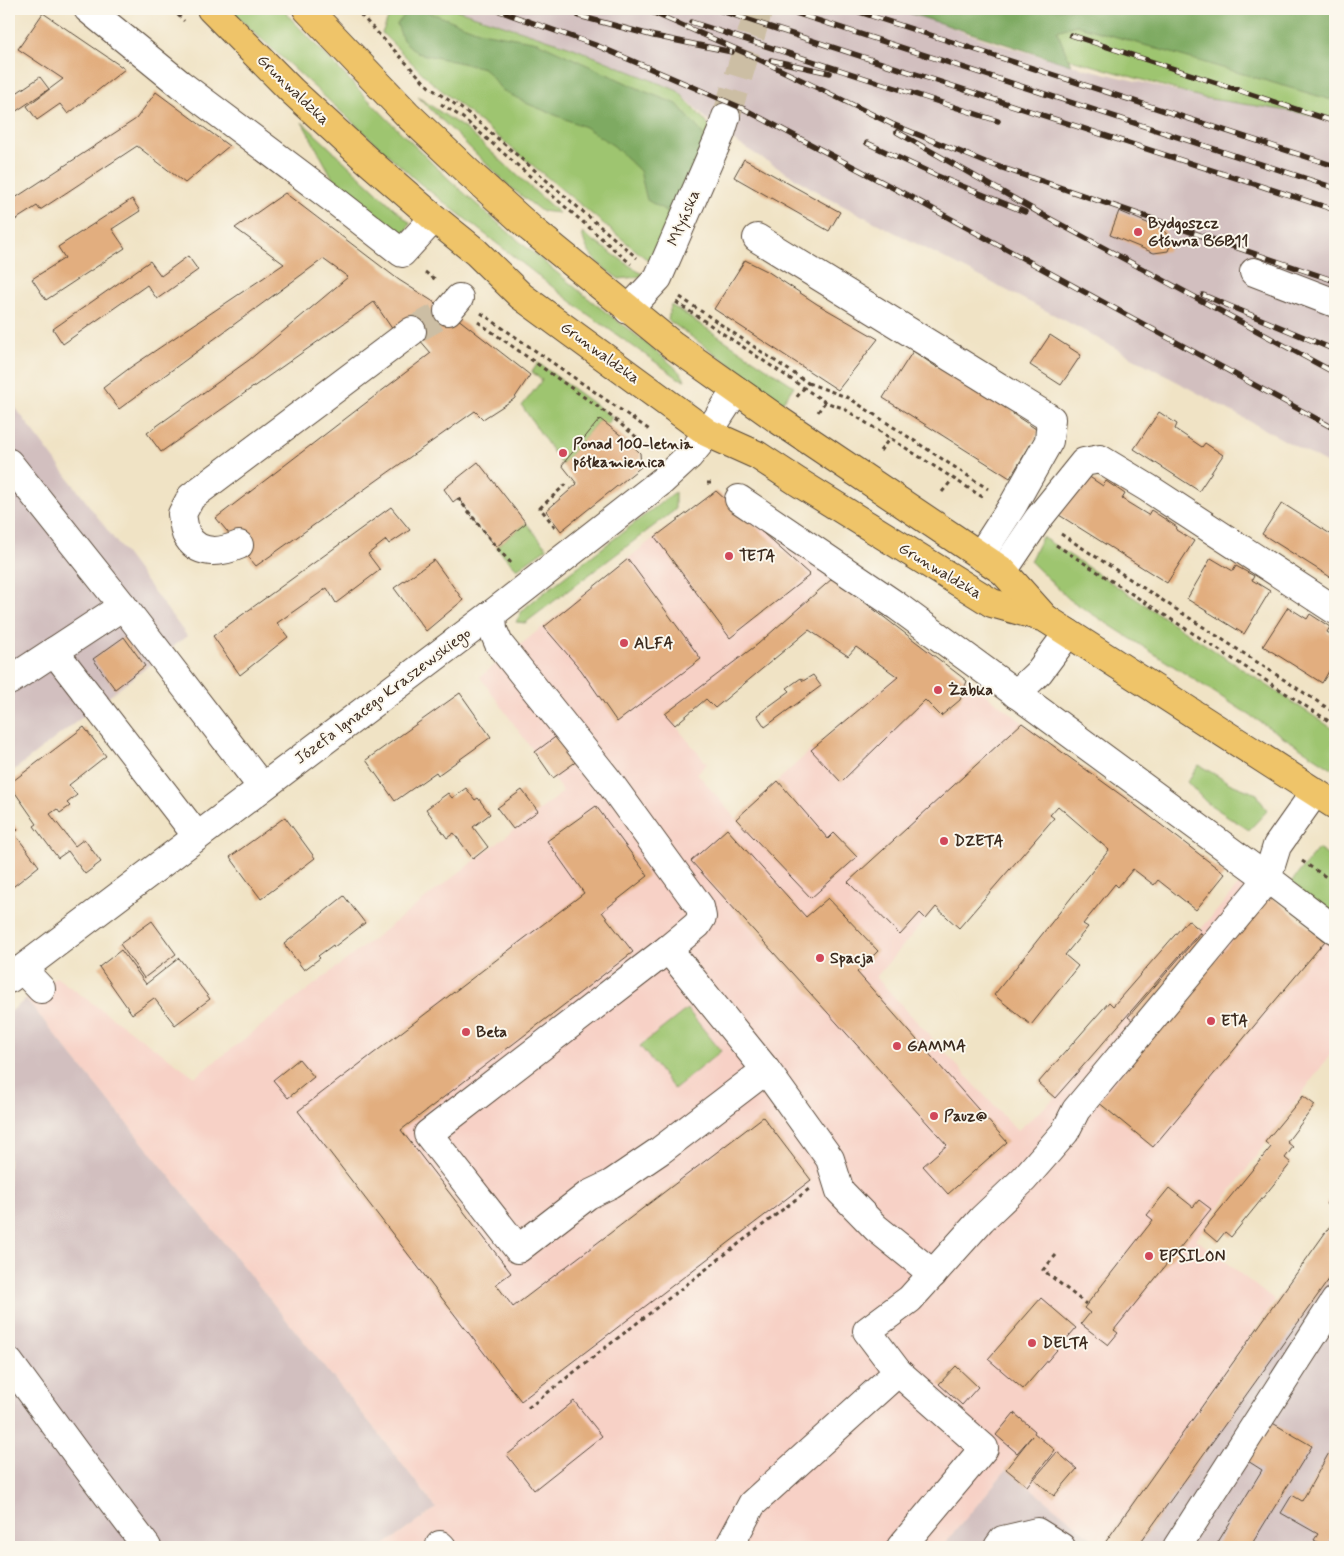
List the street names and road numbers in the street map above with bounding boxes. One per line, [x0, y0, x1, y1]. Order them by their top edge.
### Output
street label: Grunwaldzka [252, 50, 334, 130]
street label: Młyńska [663, 187, 705, 249]
street label: Grunwaldzka [556, 317, 644, 389]
street label: Grunwaldzka [894, 538, 986, 604]
street label: Józefa Ignacego Kraszewskiego [291, 623, 476, 770]

